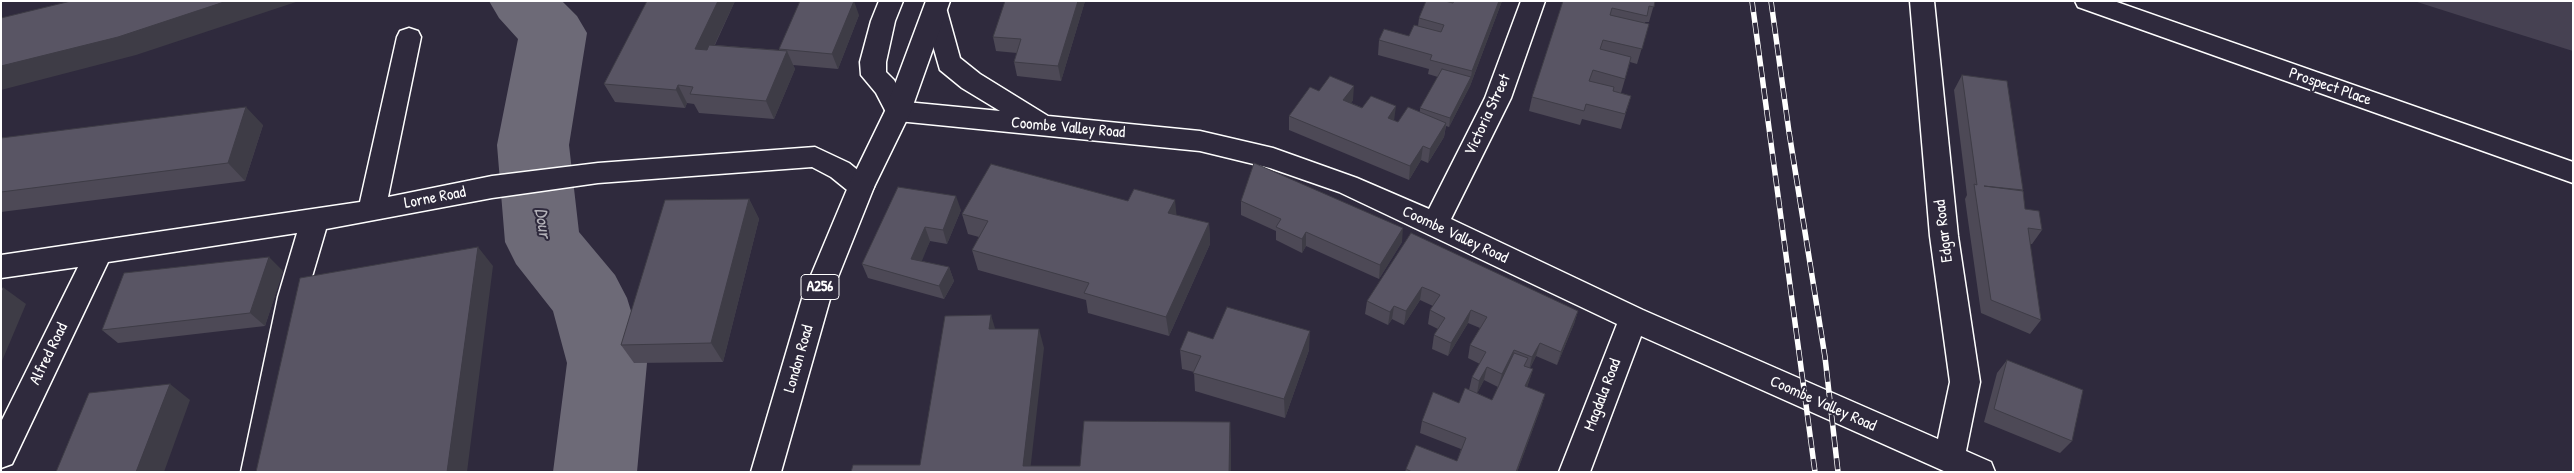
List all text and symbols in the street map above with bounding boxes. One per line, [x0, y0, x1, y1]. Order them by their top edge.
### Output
street label: Prospect Place [2286, 64, 2374, 110]
street label: Victoria Street [1461, 71, 1515, 159]
street label: Coombe Valley Road [1010, 113, 1126, 143]
street label: Lorne Road [403, 183, 467, 213]
street label: Edgar Road [1931, 199, 1957, 263]
street label: Coombe Valley Road [1399, 202, 1511, 268]
water label: Dour [529, 207, 555, 239]
road number: A256 [801, 274, 839, 300]
street label: Alfred Road [26, 320, 72, 388]
street label: London Road [780, 323, 818, 395]
street label: Magdala Road [1580, 356, 1626, 434]
street label: Coombe Valley Road [1767, 372, 1879, 436]

